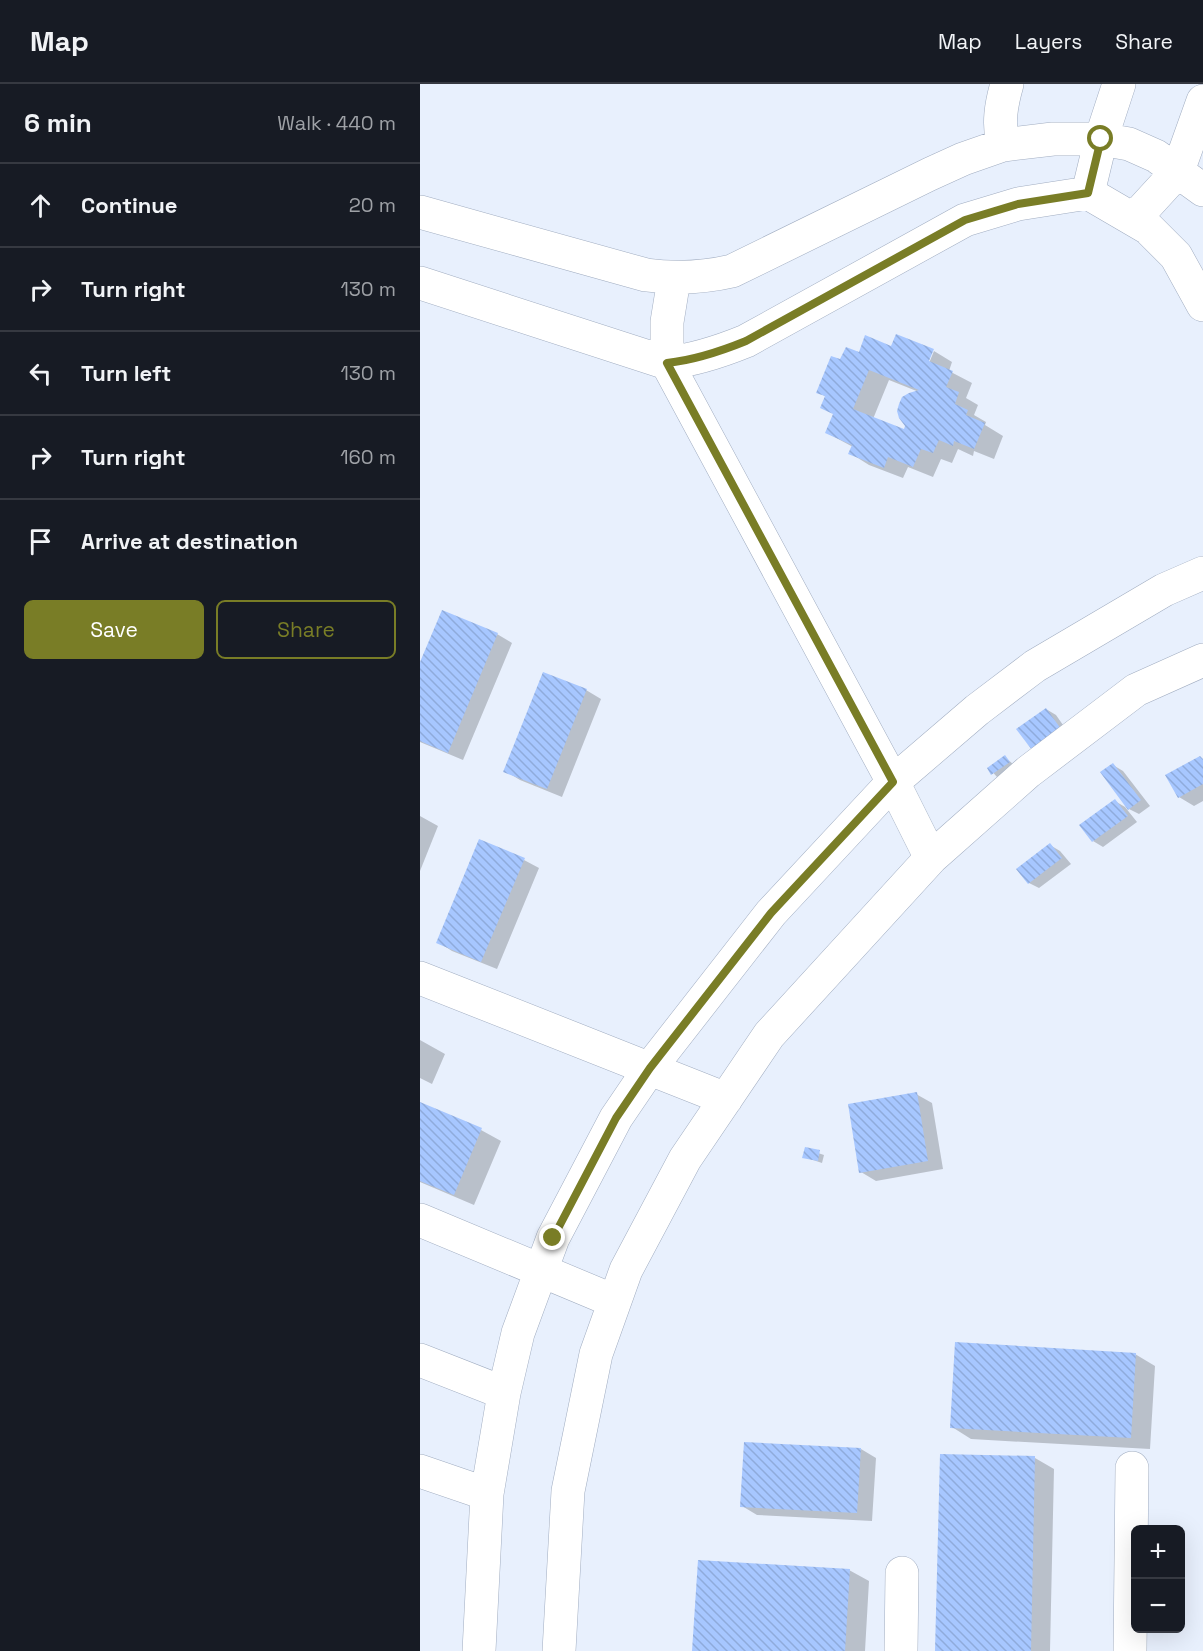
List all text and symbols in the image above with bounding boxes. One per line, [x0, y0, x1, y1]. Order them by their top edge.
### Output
text: Map [30, 23, 89, 59]
text: Map [938, 28, 982, 55]
text: Layers [1015, 28, 1082, 55]
text: Share [1115, 28, 1173, 55]
text: 6 min [24, 106, 92, 140]
text: Walk · 440 m [277, 110, 396, 136]
route start [1087, 125, 1113, 151]
icon: ahead [24, 189, 57, 222]
text: Continue [81, 191, 177, 219]
text: 20 m [349, 192, 396, 218]
icon: right [24, 273, 57, 306]
text: Turn right [81, 275, 186, 303]
text: 130 m [340, 276, 396, 302]
icon: left [24, 357, 57, 390]
text: Turn left [81, 359, 171, 387]
text: 130 m [340, 360, 396, 386]
icon: right [24, 441, 57, 474]
text: Turn right [81, 443, 186, 471]
text: 160 m [340, 444, 396, 470]
icon: arrive [24, 525, 57, 558]
text: Arrive at destination [81, 527, 298, 555]
button: Save [24, 600, 204, 659]
button: Share [216, 600, 396, 659]
route end [539, 1224, 565, 1250]
map controls [1131, 1525, 1185, 1633]
button: + [1131, 1525, 1185, 1579]
button: − [1131, 1579, 1185, 1633]

